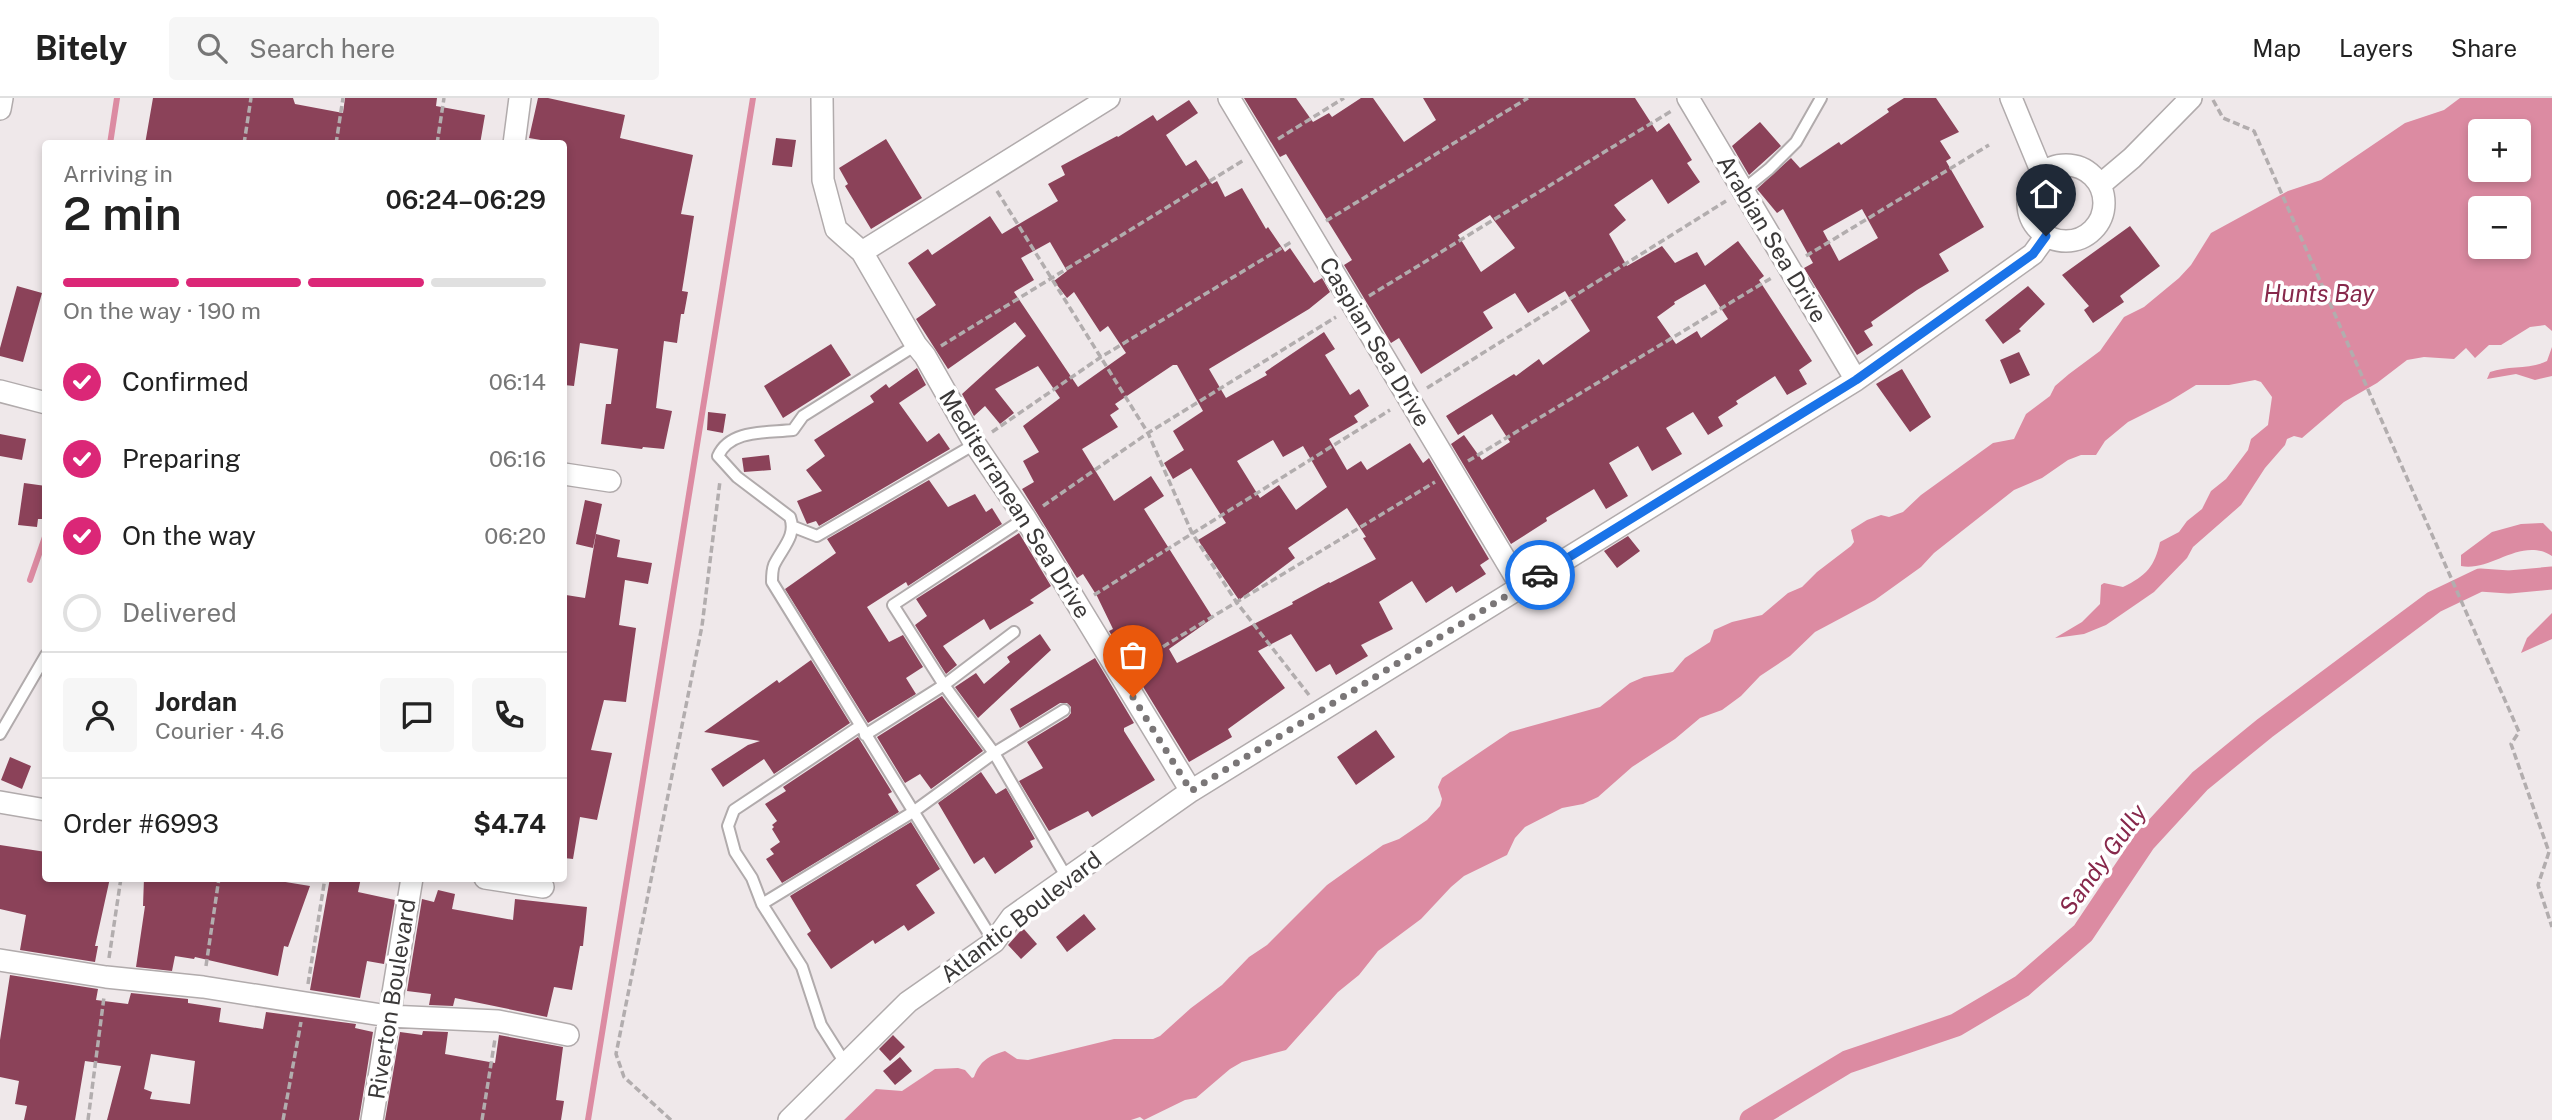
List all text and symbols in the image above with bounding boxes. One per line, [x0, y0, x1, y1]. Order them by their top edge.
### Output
search box [169, 17, 659, 80]
text: Bitely [35, 29, 127, 67]
icon: search [193, 29, 231, 67]
text: Search here [249, 33, 395, 64]
text: Map [2252, 34, 2301, 62]
text: Layers [2339, 34, 2413, 62]
text: Share [2451, 34, 2517, 62]
map controls [2468, 119, 2531, 259]
button: + [2468, 119, 2531, 182]
street label: Arabian Sea Drive [1712, 150, 1833, 327]
text: Arriving in [63, 160, 173, 187]
pin [2016, 164, 2076, 236]
icon: home [2027, 175, 2065, 213]
text: 06:24–06:29 [386, 184, 546, 215]
text: 2 min [63, 186, 182, 240]
button: − [2468, 196, 2531, 259]
street label: Caspian Sea Drive [1314, 252, 1437, 431]
water label: Hunts Bay [2264, 279, 2375, 307]
text: On the way · 190 m [63, 297, 261, 324]
icon: check [63, 363, 101, 401]
text: Confirmed [122, 366, 249, 397]
text: 06:14 [489, 368, 546, 395]
street label: Mediterranean Sea Drive [934, 385, 1097, 623]
icon: check [63, 440, 101, 478]
text: Preparing [122, 443, 241, 474]
text: 06:16 [489, 445, 546, 472]
icon: check [63, 517, 101, 555]
text: On the way [122, 520, 256, 551]
text: 06:20 [484, 522, 546, 549]
courier [1505, 540, 1575, 610]
icon: car [1521, 556, 1559, 594]
text: Delivered [122, 597, 237, 628]
pin [1103, 625, 1163, 697]
icon: bag [1114, 636, 1152, 674]
button: person [63, 678, 137, 752]
button: chat [380, 678, 454, 752]
button: phone [472, 678, 546, 752]
text: Jordan [155, 686, 237, 717]
text: Courier · 4.6 [155, 717, 284, 744]
water label: Sandy Gully [2053, 798, 2152, 920]
text: Order #6993 [63, 808, 219, 839]
text: $4.74 [473, 808, 546, 839]
street label: Atlantic Boulevard [935, 845, 1106, 988]
street label: Riverton Boulevard [362, 897, 421, 1101]

